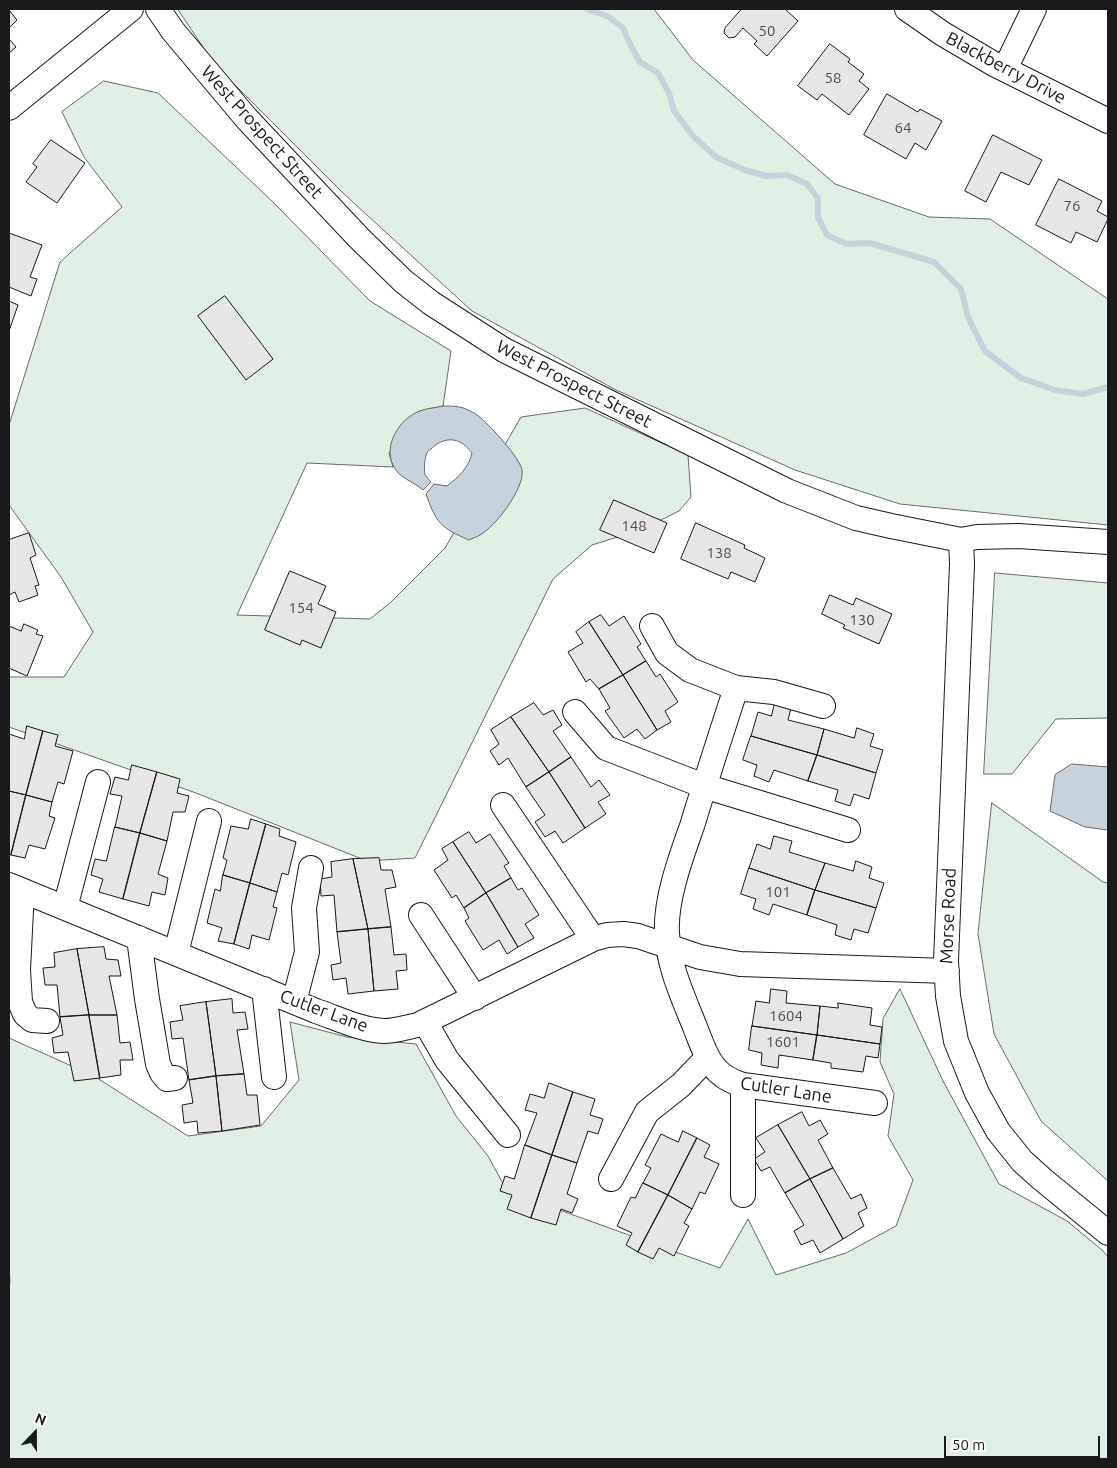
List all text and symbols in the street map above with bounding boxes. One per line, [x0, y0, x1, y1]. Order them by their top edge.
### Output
house number: 50 [759, 22, 775, 40]
street label: Blackberry Drive [942, 27, 1070, 109]
street label: West Prospect Street [197, 61, 327, 203]
house number: 58 [825, 69, 841, 87]
house number: 64 [895, 119, 911, 137]
house number: 76 [1064, 197, 1080, 215]
street label: West Prospect Street [493, 335, 655, 433]
house number: 148 [621, 517, 647, 535]
house number: 138 [706, 544, 732, 562]
house number: 154 [288, 599, 314, 617]
house number: 130 [849, 611, 875, 629]
street label: Morse Road [936, 867, 960, 965]
house number: 101 [765, 883, 791, 901]
street label: Cutler Lane [277, 985, 371, 1037]
house number: 1604 [769, 1007, 803, 1025]
house number: 1601 [766, 1033, 800, 1051]
street label: Cutler Lane [739, 1072, 833, 1108]
north arrow [10, 1408, 60, 1458]
text: N [33, 1410, 48, 1428]
scale bar [947, 1426, 1103, 1458]
text: 50 m [952, 1436, 985, 1453]

